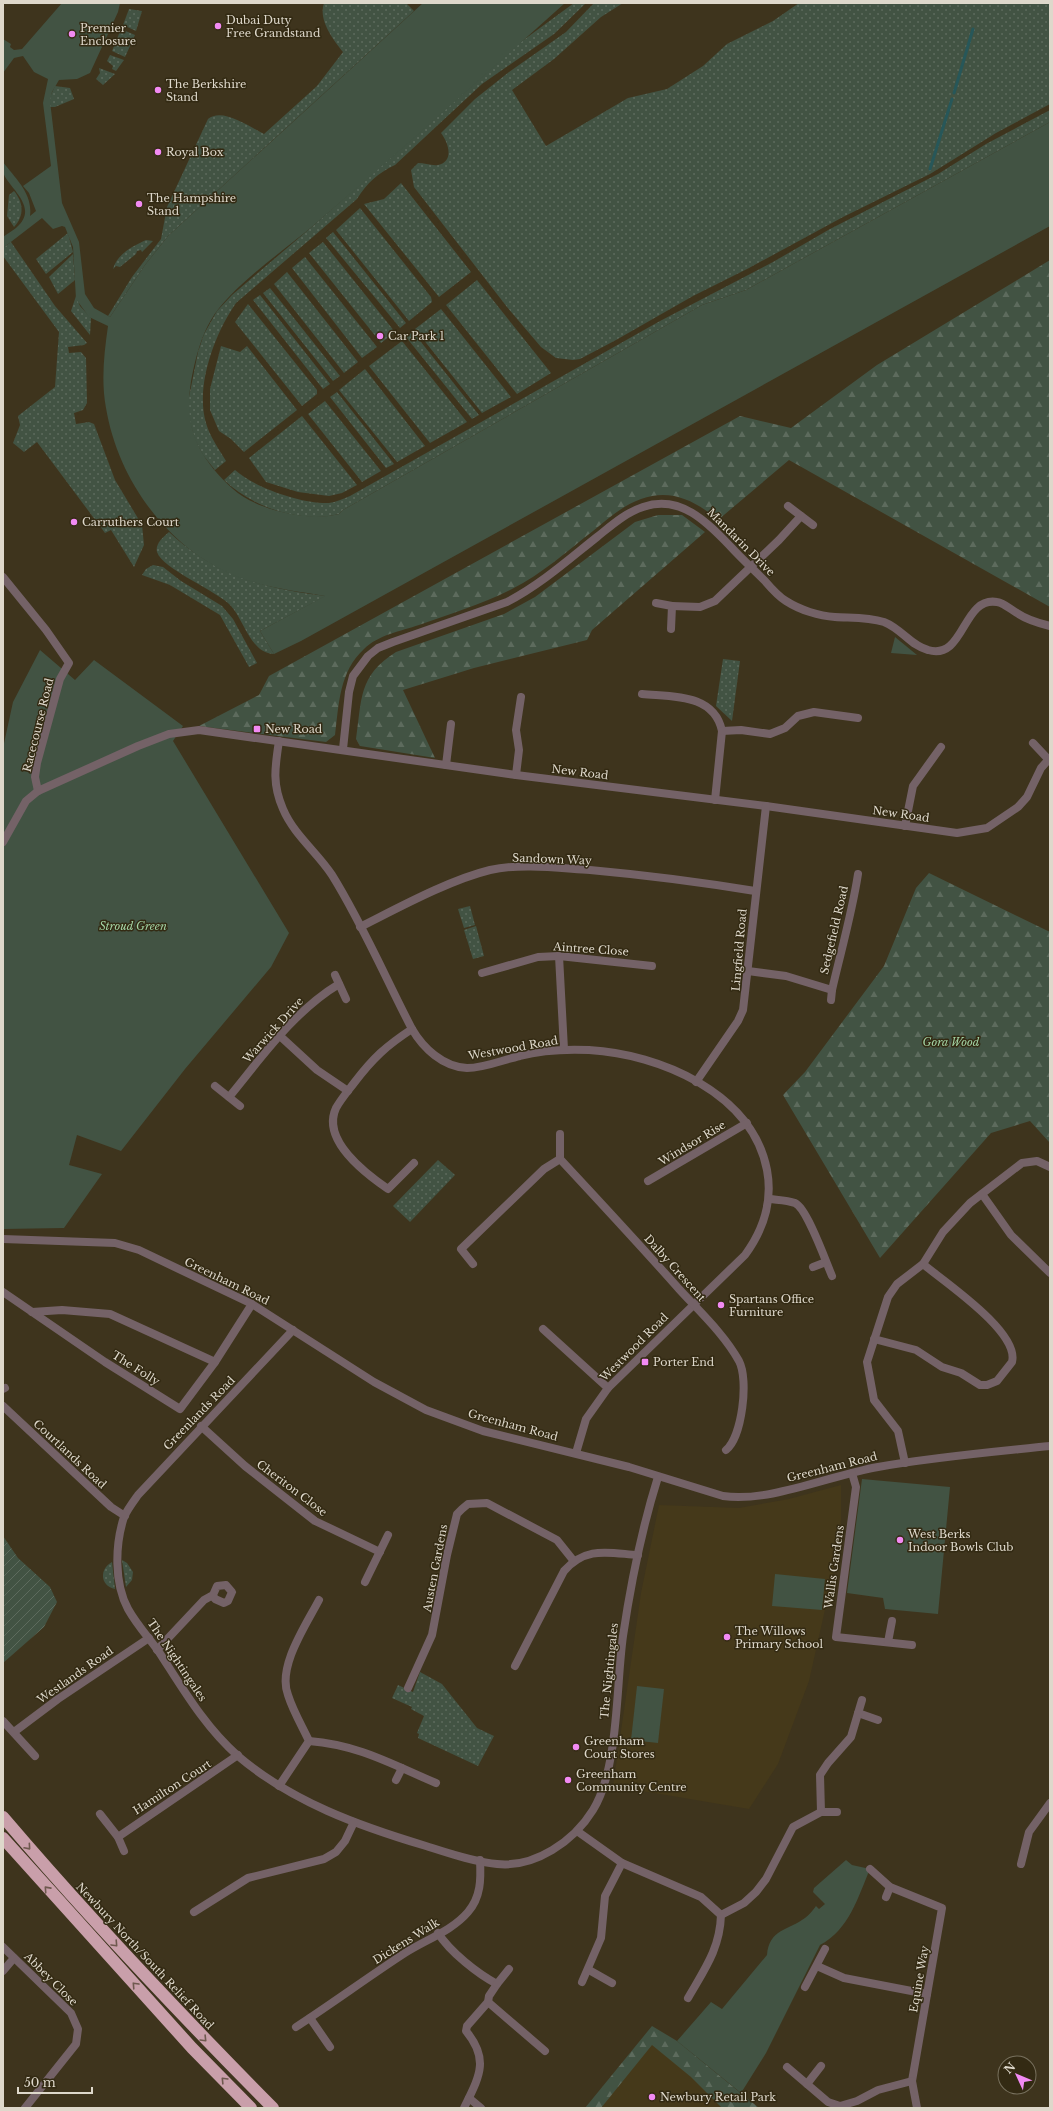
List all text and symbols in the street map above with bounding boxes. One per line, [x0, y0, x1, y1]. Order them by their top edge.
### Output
place label: Dubai Duty Free Grandstand [226, 13, 321, 40]
place label: Premier Enclosure [80, 21, 136, 48]
marker: Dubai Duty Free Grandstand [213, 21, 223, 31]
marker: Premier Enclosure [67, 29, 77, 39]
place label: The Berkshire Stand [166, 77, 246, 104]
marker: The Berkshire Stand [153, 85, 163, 95]
place label: Royal Box [166, 145, 224, 159]
marker: Royal Box [153, 147, 163, 157]
place label: The Hampshire Stand [147, 191, 236, 218]
marker: The Hampshire Stand [134, 199, 144, 209]
place label: Car Park 1 [388, 329, 445, 343]
marker: Car Park 1 [375, 331, 385, 341]
street label: Mandarin Drive [704, 505, 778, 579]
place label: Carruthers Court [82, 515, 180, 529]
marker: Carruthers Court [69, 517, 79, 527]
street label: Racecourse Road [20, 676, 57, 773]
place label: New Road [265, 722, 323, 736]
marker: New Road [252, 724, 262, 734]
street label: New Road [551, 762, 610, 783]
street label: New Road [872, 803, 931, 825]
street label: Sandown Way [512, 851, 592, 867]
street label: Sedgefield Road [817, 884, 851, 976]
street label: Lingfield Road [728, 908, 750, 992]
park label: Stroud Green [99, 919, 167, 933]
street label: Aintree Close [552, 939, 629, 959]
street label: Warwick Drive [239, 994, 306, 1066]
street label: Westwood Road [466, 1033, 560, 1063]
park label: Gora Wood [923, 1035, 980, 1049]
street label: Windsor Rise [655, 1118, 728, 1169]
street label: Dalby Crescent [641, 1232, 709, 1305]
street label: Greenham Road [182, 1254, 272, 1308]
place label: Spartans Office Furniture [729, 1292, 814, 1319]
marker: Spartans Office Furniture [716, 1300, 726, 1310]
street label: Westwood Road [596, 1309, 672, 1385]
street label: The Folly [109, 1348, 163, 1388]
place label: Porter End [653, 1355, 715, 1369]
marker: Porter End [640, 1357, 650, 1367]
street label: Greenlands Road [160, 1373, 238, 1453]
street label: Greenham Road [466, 1406, 560, 1444]
street label: Courtlands Road [31, 1417, 110, 1492]
street label: Greenham Road [785, 1449, 879, 1485]
street label: Cheriton Close [254, 1457, 330, 1519]
street label: Austen Gardens [419, 1523, 450, 1614]
street label: Wallis Gardens [821, 1524, 847, 1611]
place label: West Berks Indoor Bowls Club [907, 1527, 1013, 1554]
marker: West Berks Indoor Bowls Club [895, 1535, 905, 1545]
street label: The Nightingales [144, 1616, 210, 1704]
street label: The Nightingales [597, 1622, 621, 1720]
place label: The Willows Primary School [735, 1624, 824, 1651]
marker: The Willows Primary School [722, 1632, 732, 1642]
street label: Westlands Road [33, 1643, 116, 1707]
place label: Greenham Court Stores [584, 1734, 655, 1761]
marker: Greenham Court Stores [571, 1742, 581, 1752]
street label: Hamilton Court [130, 1756, 214, 1817]
place label: Greenham Community Centre [576, 1767, 687, 1794]
marker: Greenham Community Centre [563, 1775, 573, 1785]
one-way arrow [24, 1842, 31, 1850]
street label: Newbury North/South Relief Road [73, 1880, 217, 2033]
one-way arrow [45, 1886, 52, 1894]
street label: Dickens Walk [370, 1915, 442, 1967]
one-way arrow [111, 1939, 118, 1946]
street label: Equine Way [906, 1944, 932, 2014]
street label: Abbey Close [21, 1949, 81, 2009]
one-way arrow [132, 1982, 139, 1990]
one-way arrow [199, 2034, 207, 2042]
north arrow [997, 2055, 1037, 2095]
text: N [1001, 2059, 1019, 2077]
scale bar [18, 2069, 92, 2095]
text: 50 m [24, 2075, 56, 2090]
one-way arrow [221, 2077, 229, 2085]
place label: Newbury Retail Park [660, 2090, 776, 2104]
marker: Newbury Retail Park [647, 2092, 657, 2102]

